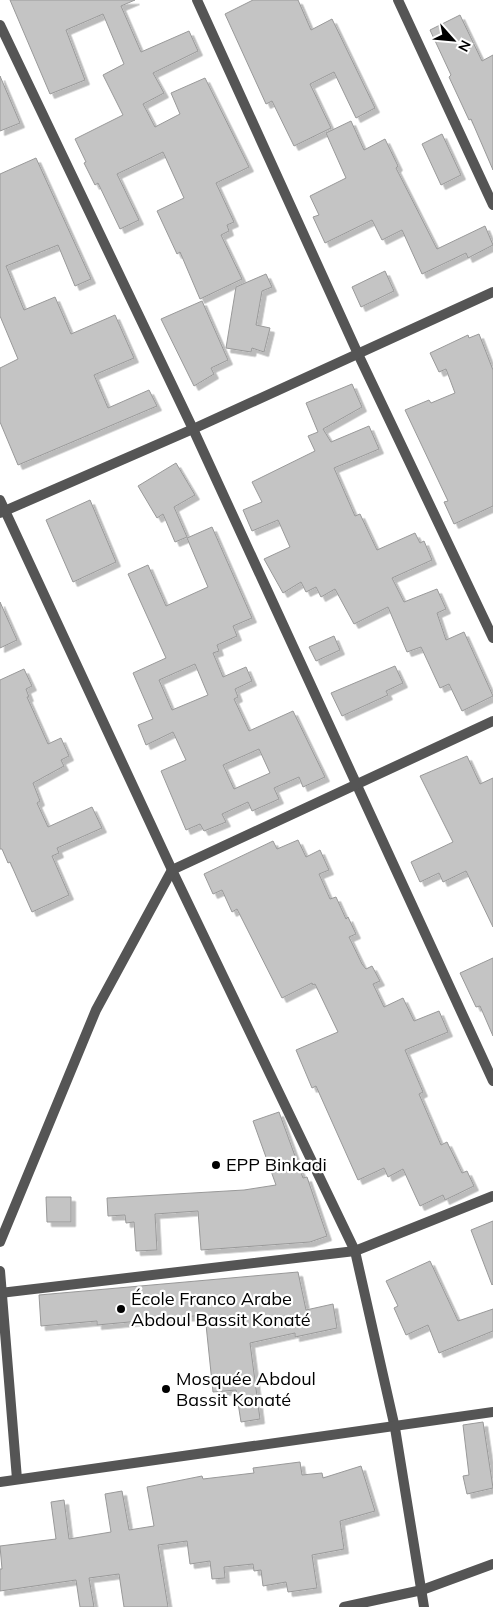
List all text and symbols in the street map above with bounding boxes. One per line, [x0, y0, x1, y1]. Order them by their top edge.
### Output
north arrow [428, 15, 478, 65]
text: N [454, 37, 475, 55]
place label: EPP Binkadi [226, 1153, 327, 1176]
marker: EPP Binkadi [210, 1159, 222, 1171]
place label: École Franco Arabe Abdoul Bassit Konaté [131, 1287, 311, 1331]
marker: École Franco Arabe Abdoul Bassit Konaté [115, 1303, 127, 1315]
place label: Mosquée Abdoul Bassit Konaté [176, 1367, 316, 1411]
marker: Mosquée Abdoul Bassit Konaté [160, 1383, 172, 1395]

